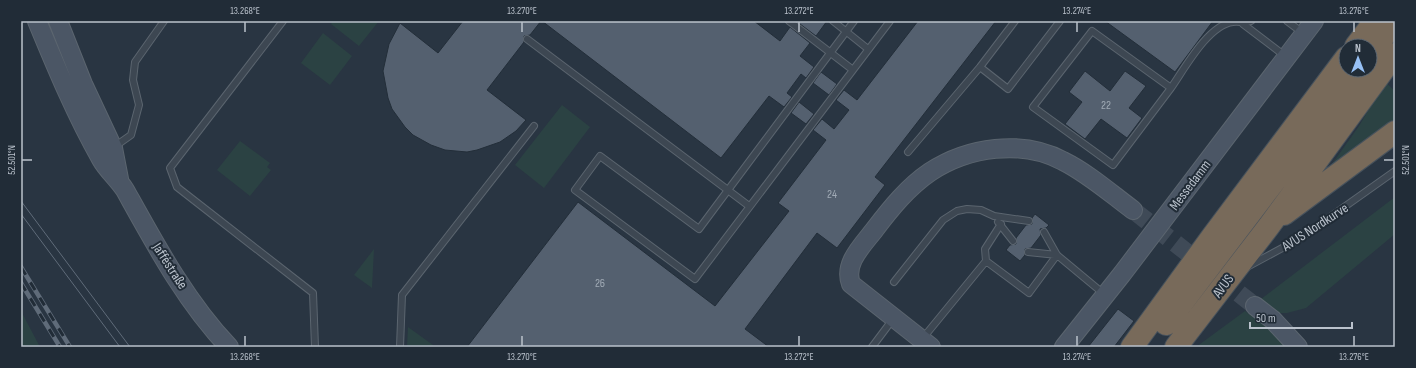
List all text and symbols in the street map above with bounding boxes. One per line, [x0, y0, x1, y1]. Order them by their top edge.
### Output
text: 13.268°E [230, 5, 260, 17]
text: 13.270°E [507, 5, 537, 17]
text: 13.272°E [784, 5, 814, 17]
text: 13.274°E [1063, 5, 1091, 17]
text: 13.276°E [1339, 5, 1369, 17]
north arrow [1338, 38, 1378, 78]
text: N [1355, 42, 1361, 55]
house number: 22 [1101, 98, 1111, 113]
text: 52.501°N [6, 145, 18, 175]
text: 52.501°N [1400, 145, 1412, 175]
street label: Messedamm [1166, 156, 1214, 214]
house number: 24 [827, 187, 837, 202]
street label: AVUS Nordkurve [1278, 199, 1351, 255]
street label: Jafféstraße [148, 239, 191, 292]
street label: AVUS [1208, 271, 1237, 302]
house number: 26 [595, 276, 605, 291]
scale bar [1250, 304, 1352, 330]
text: 50 m [1256, 311, 1276, 326]
text: 13.268°E [230, 351, 260, 363]
text: 13.270°E [507, 351, 537, 363]
text: 13.272°E [784, 351, 814, 363]
text: 13.274°E [1063, 351, 1091, 363]
text: 13.276°E [1339, 351, 1369, 363]

